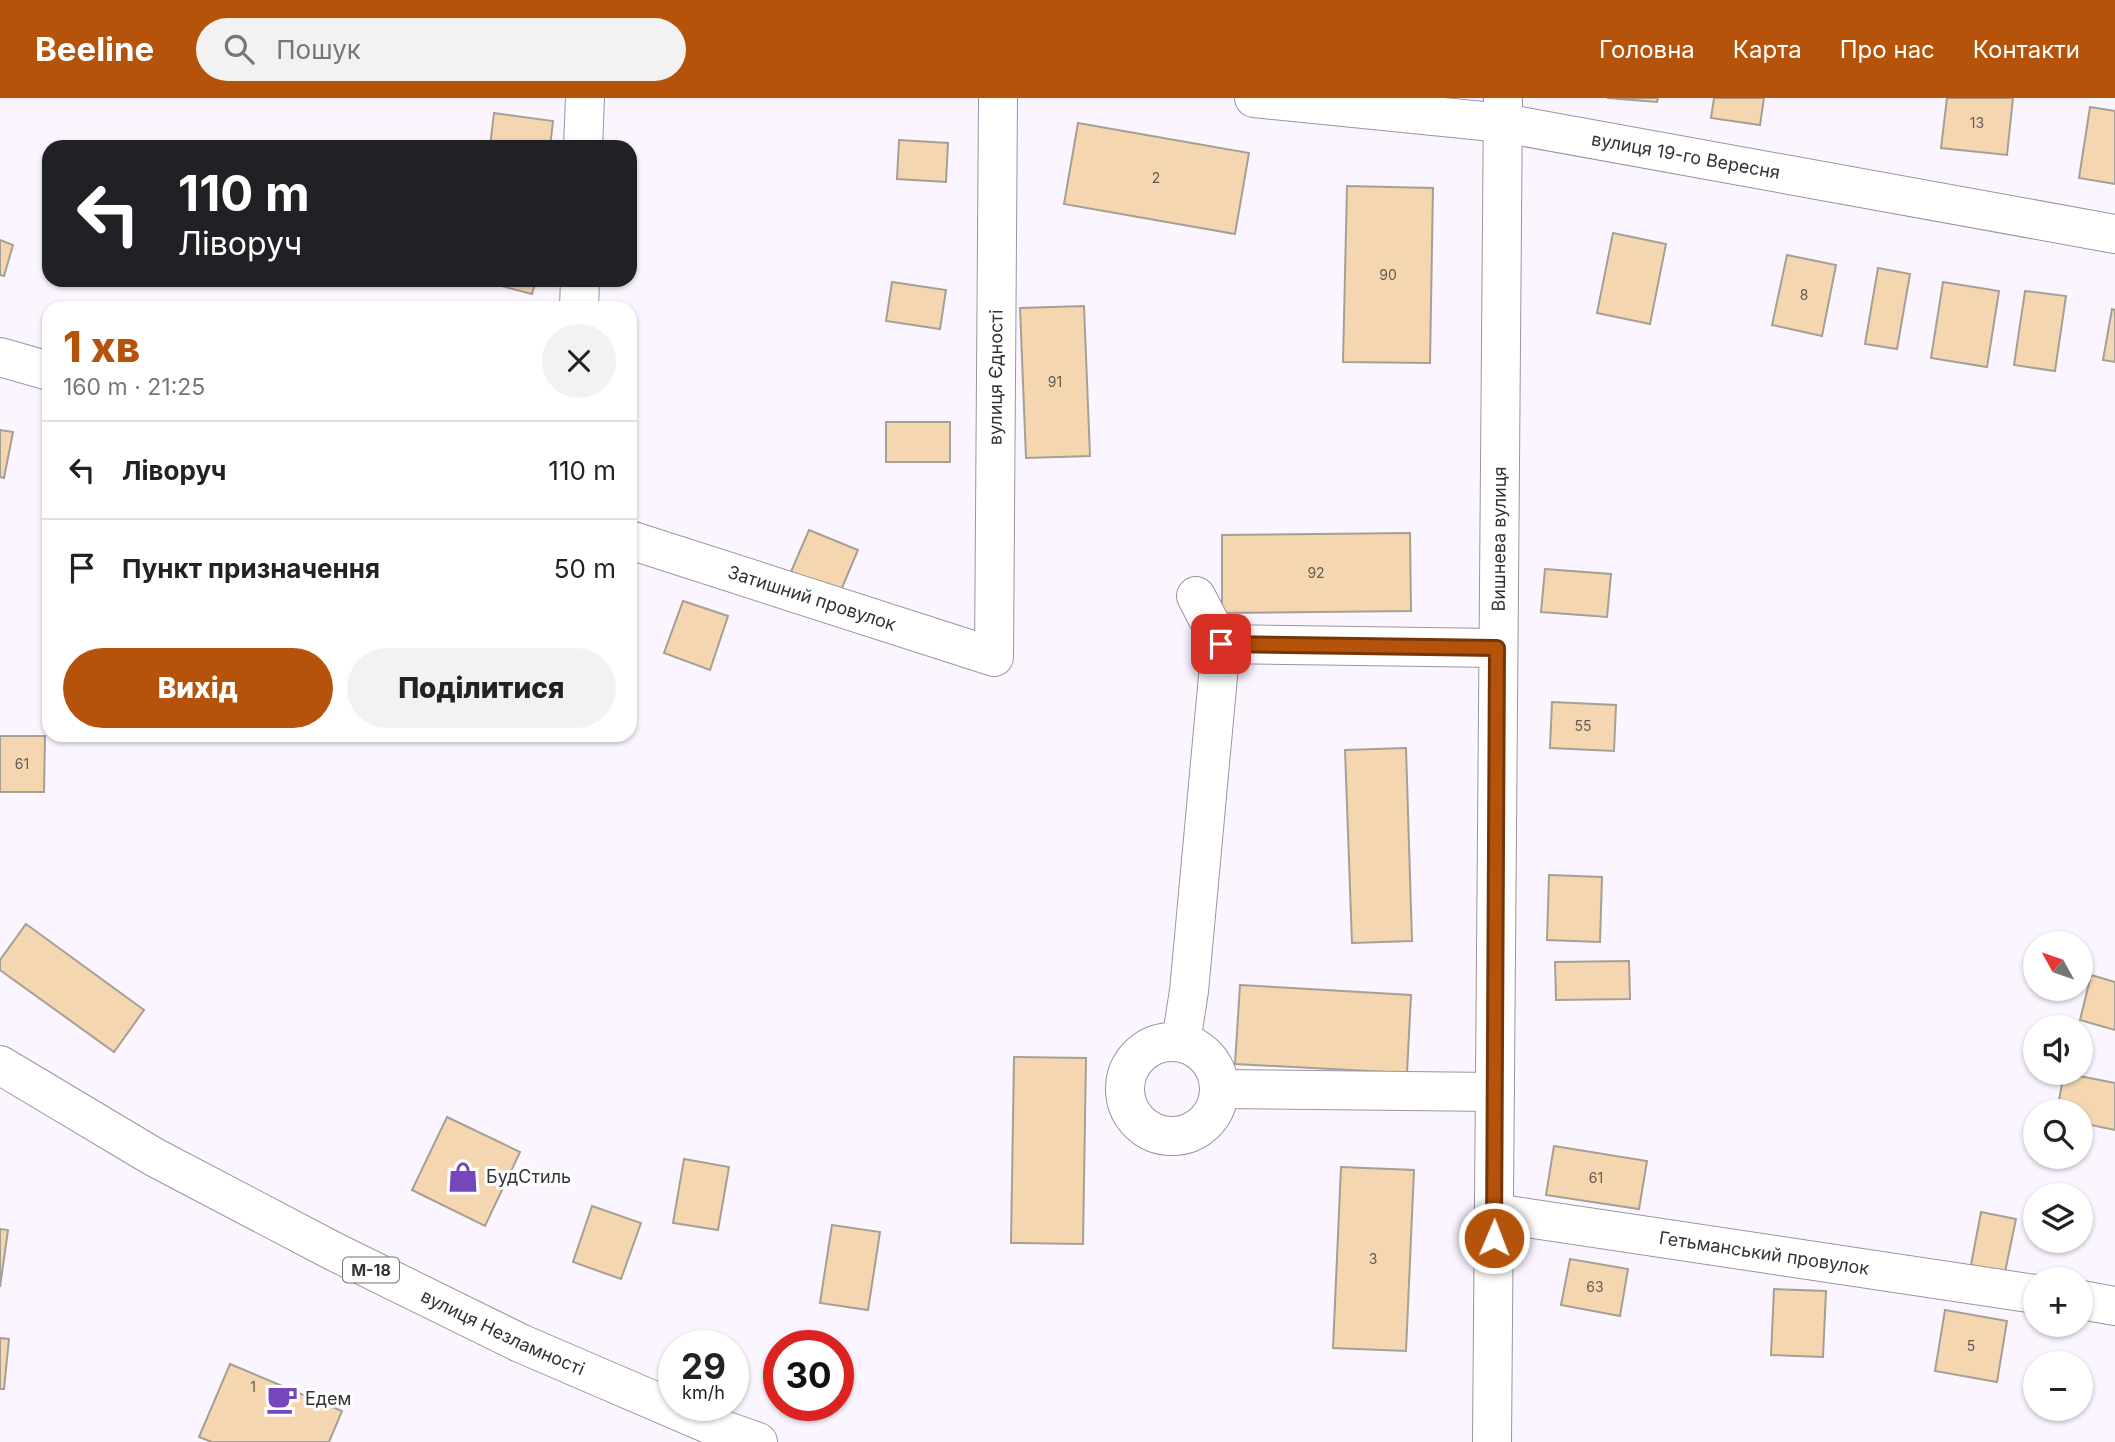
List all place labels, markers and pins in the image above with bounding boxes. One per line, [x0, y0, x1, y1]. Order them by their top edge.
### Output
pin [1191, 614, 1251, 674]
shop icon: БудСтиль [446, 1160, 480, 1194]
place label: БудСтиль [486, 1166, 571, 1187]
cafe icon: Едем [265, 1382, 299, 1416]
place label: Едем [305, 1388, 351, 1409]

